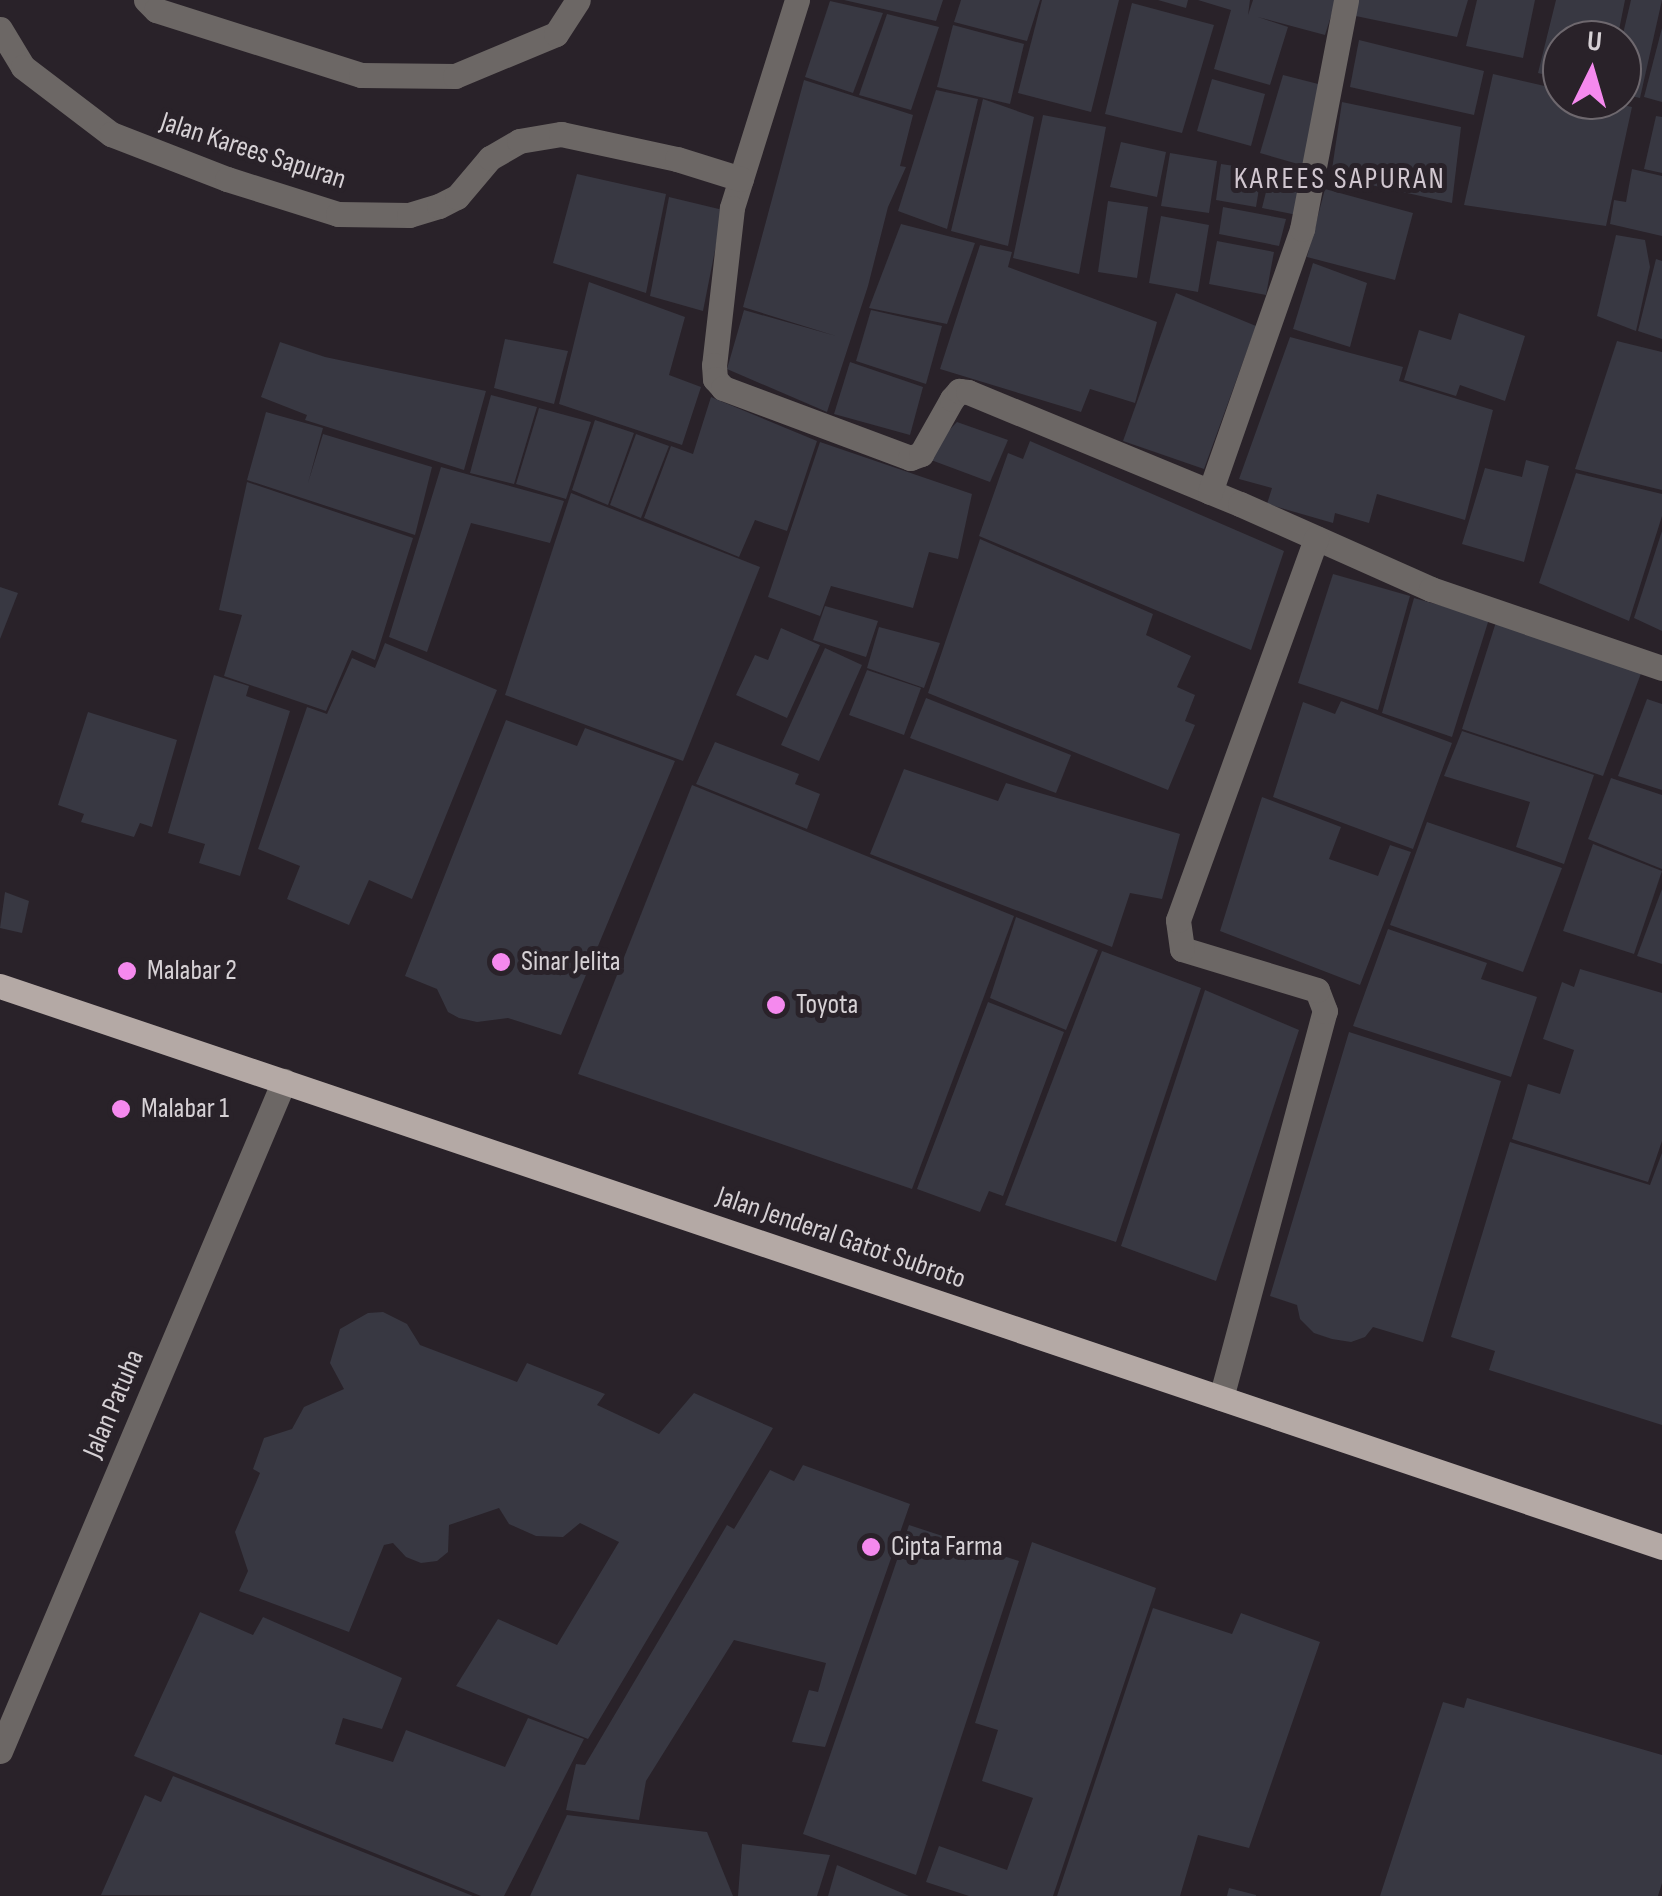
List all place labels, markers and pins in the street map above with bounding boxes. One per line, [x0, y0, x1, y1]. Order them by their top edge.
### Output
place label: Sinar Jelita [521, 945, 621, 979]
marker: Sinar Jelita [490, 951, 512, 973]
place label: Malabar 2 [147, 954, 237, 988]
marker: Malabar 2 [116, 960, 138, 982]
place label: Toyota [796, 988, 858, 1022]
marker: Toyota [765, 994, 787, 1016]
place label: Malabar 1 [141, 1092, 229, 1126]
marker: Malabar 1 [110, 1098, 132, 1120]
place label: Cipta Farma [891, 1530, 1003, 1564]
marker: Cipta Farma [860, 1536, 882, 1558]

